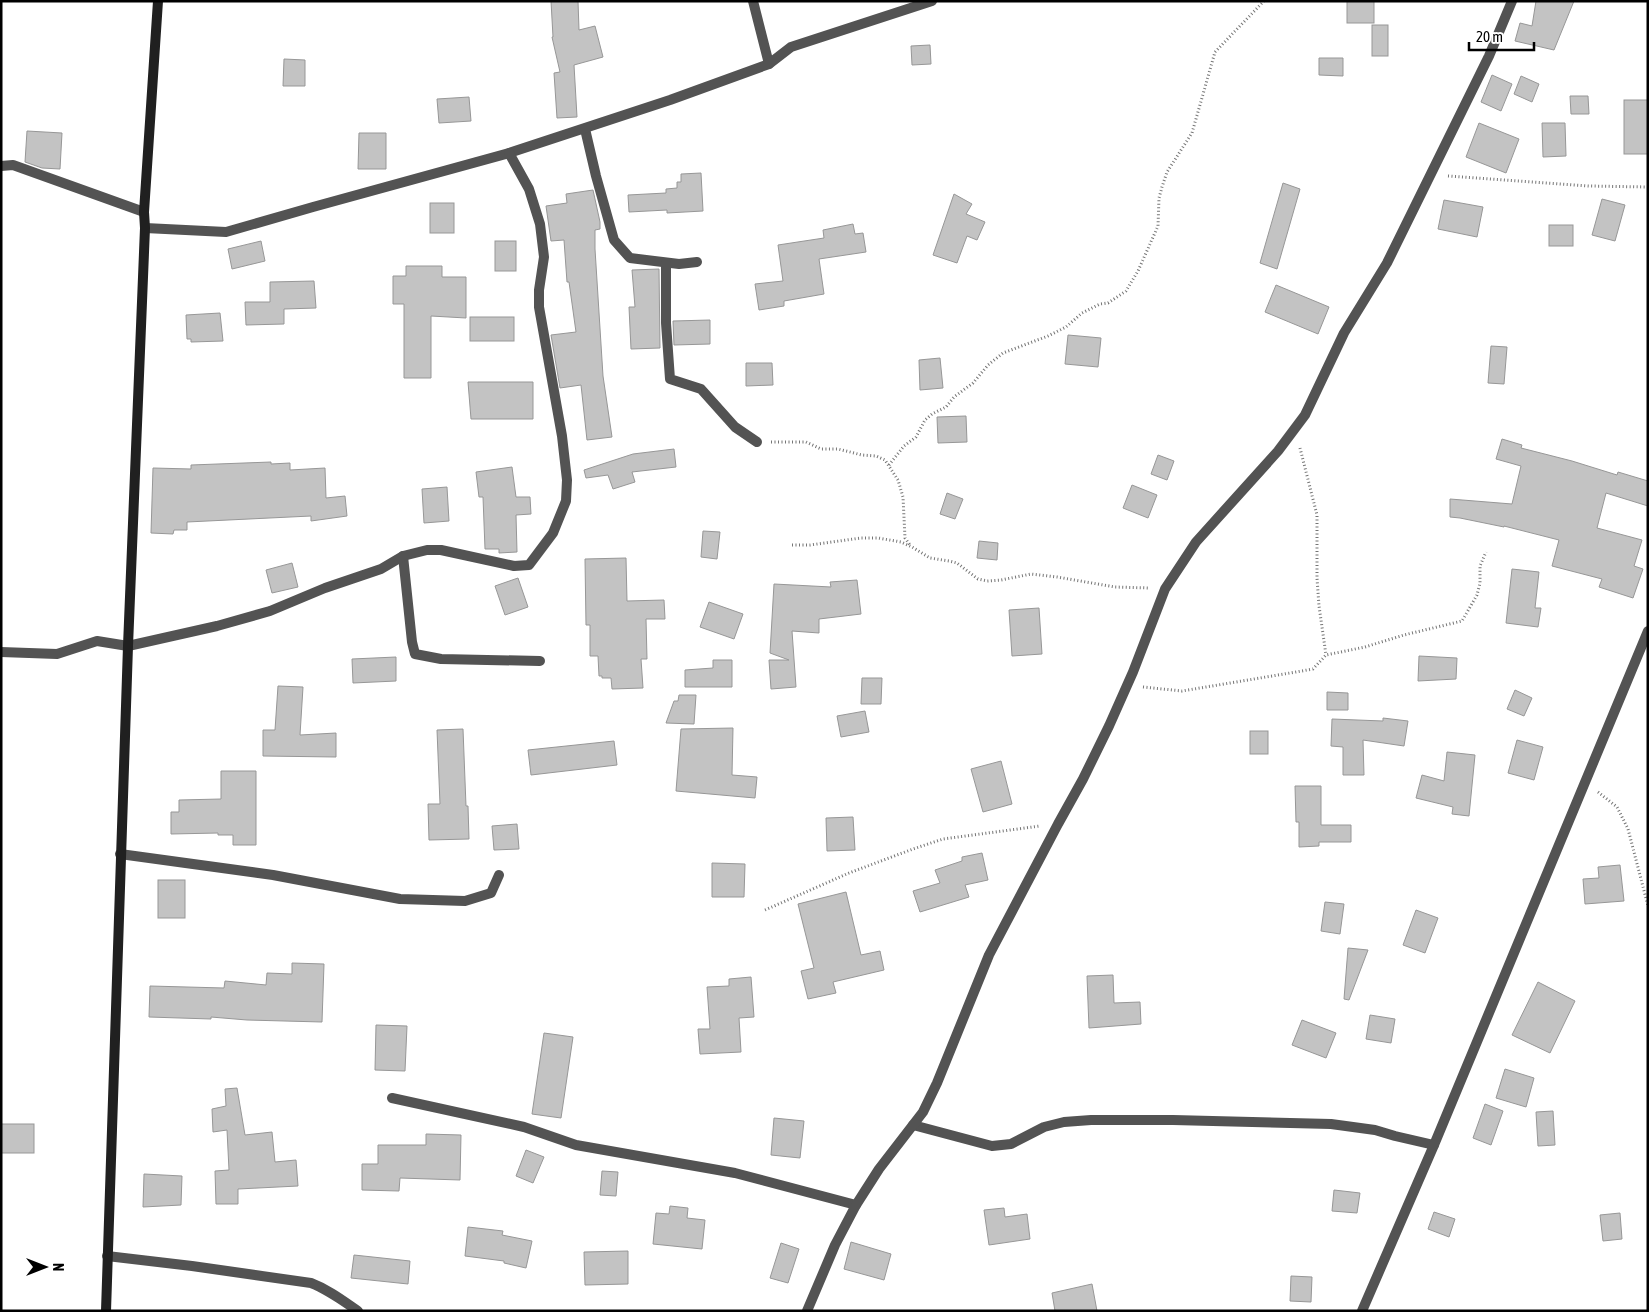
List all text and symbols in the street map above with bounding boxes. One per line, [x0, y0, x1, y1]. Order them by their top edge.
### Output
scale bar [1469, 20, 1534, 52]
text: 20 m [1476, 28, 1503, 45]
north arrow [20, 1242, 70, 1292]
text: N [50, 1263, 66, 1271]

